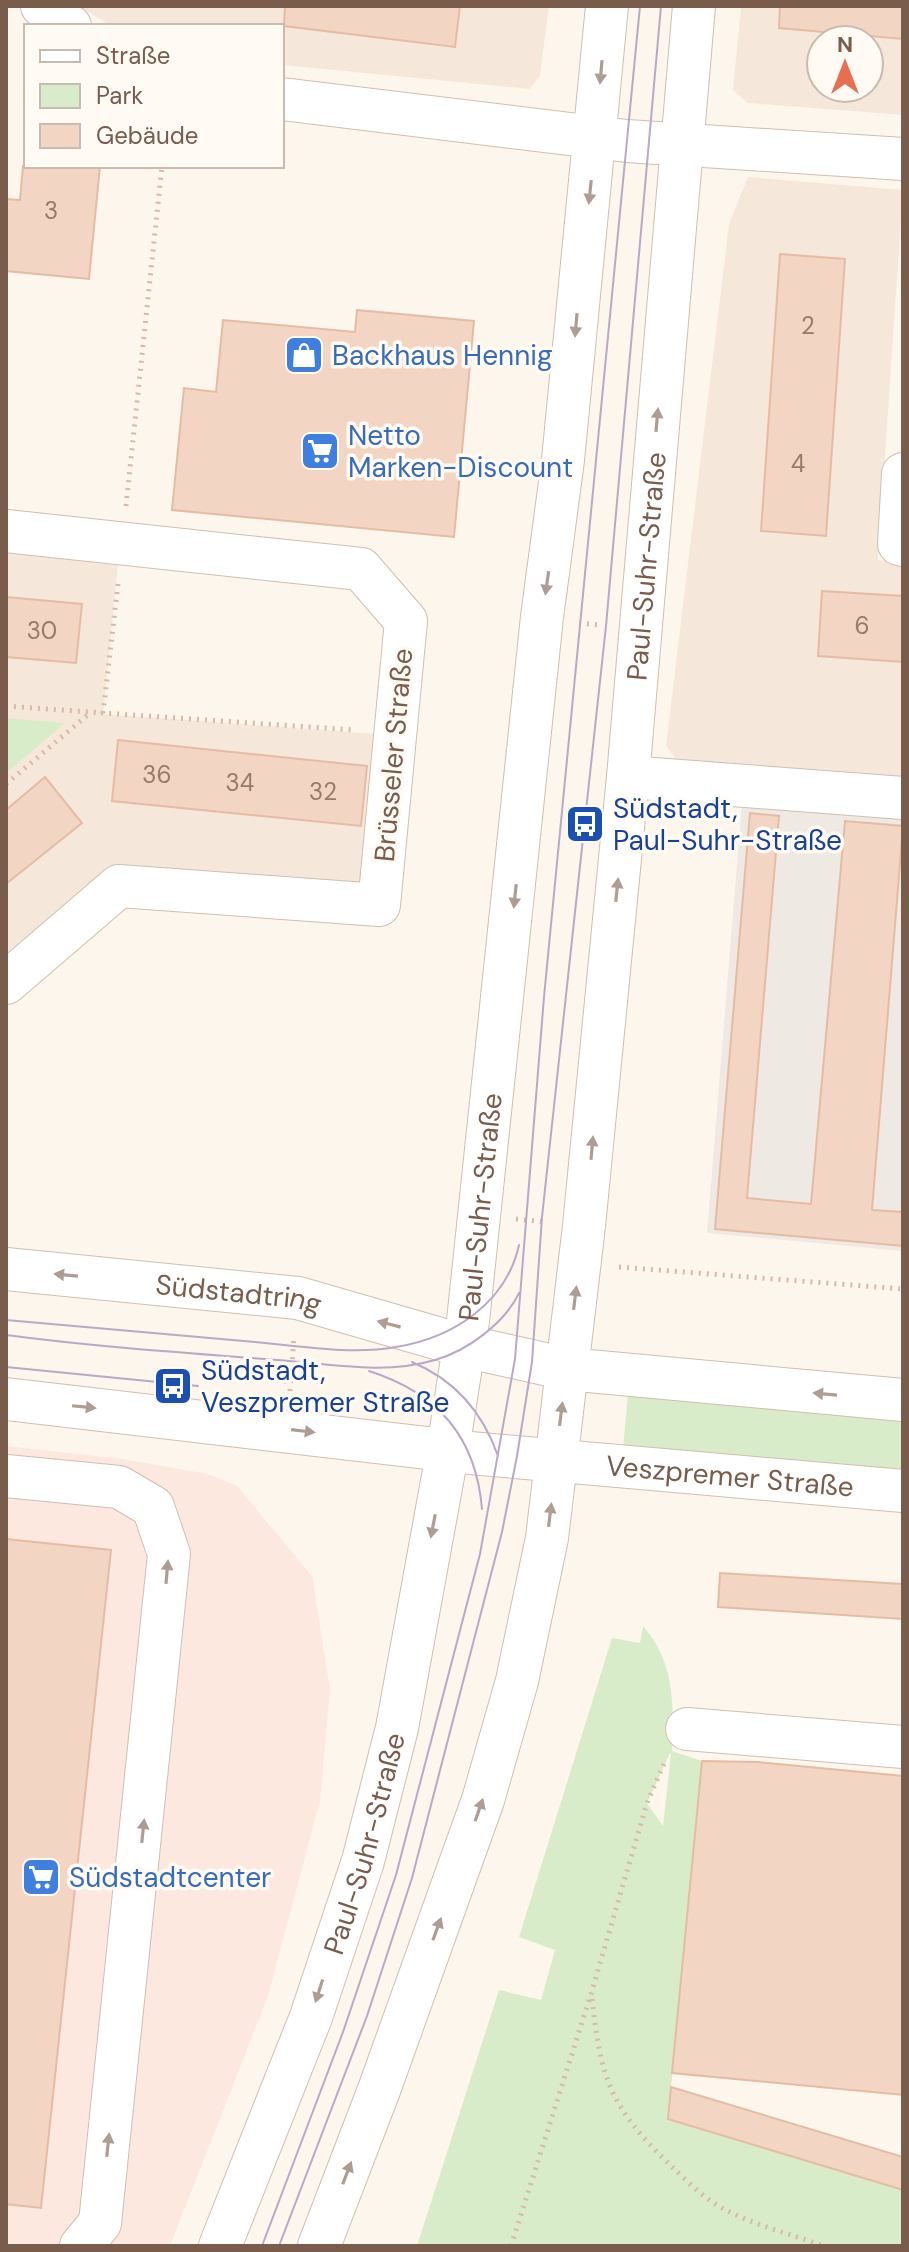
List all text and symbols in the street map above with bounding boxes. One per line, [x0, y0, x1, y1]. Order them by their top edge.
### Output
legend [24, 24, 284, 168]
north arrow [805, 24, 885, 104]
text: N [837, 30, 853, 59]
text: Straße [96, 40, 170, 71]
one-way arrow [595, 59, 608, 84]
text: Park [96, 80, 143, 111]
text: Gebäude [96, 120, 198, 151]
one-way arrow [583, 180, 596, 205]
house number: 3 [44, 195, 58, 226]
house number: 2 [801, 310, 815, 341]
one-way arrow [570, 313, 583, 338]
shop icon: Backhaus Hennig [283, 334, 325, 376]
place label: Backhaus Hennig [332, 337, 553, 374]
one-way arrow [651, 407, 664, 432]
place label: Netto Marken-Discount [348, 417, 573, 486]
supermarket icon: Netto Marken-Discount [299, 430, 341, 472]
house number: 4 [791, 448, 805, 479]
street label: Paul-Suhr-Straße [618, 451, 675, 682]
one-way arrow [540, 571, 553, 596]
house number: 6 [854, 610, 870, 641]
house number: 30 [27, 615, 57, 646]
street label: Brüsseler Straße [366, 647, 421, 863]
house number: 36 [142, 759, 172, 790]
house number: 34 [226, 767, 254, 798]
house number: 32 [309, 776, 337, 807]
place label: Südstadt, Paul-Suhr-Straße [613, 790, 842, 859]
bus stop icon: Südstadt, Paul-Suhr-Straße [564, 803, 606, 845]
one-way arrow [610, 877, 623, 902]
one-way arrow [509, 884, 522, 909]
street label: Paul-Suhr-Straße [450, 1091, 511, 1323]
one-way arrow [585, 1135, 598, 1160]
street label: Südstadtring [154, 1266, 326, 1323]
one-way arrow [53, 1268, 78, 1281]
one-way arrow [569, 1285, 582, 1310]
one-way arrow [377, 1317, 401, 1330]
place label: Südstadt, Veszpremer Straße [201, 1352, 449, 1421]
bus stop icon: Südstadt, Veszpremer Straße [152, 1365, 194, 1407]
one-way arrow [812, 1387, 837, 1400]
one-way arrow [72, 1401, 97, 1414]
one-way arrow [555, 1401, 568, 1426]
one-way arrow [290, 1425, 315, 1438]
street label: Veszpremer Straße [604, 1447, 855, 1506]
one-way arrow [543, 1502, 556, 1527]
one-way arrow [426, 1514, 438, 1539]
one-way arrow [161, 1559, 174, 1584]
street label: Paul-Suhr-Straße [315, 1729, 414, 1959]
one-way arrow [473, 1798, 486, 1822]
one-way arrow [136, 1818, 149, 1843]
supermarket icon: Südstadtcenter [20, 1856, 62, 1898]
place label: Südstadtcenter [69, 1859, 271, 1896]
one-way arrow [431, 1917, 444, 1941]
one-way arrow [313, 1979, 325, 2003]
one-way arrow [102, 2132, 115, 2157]
one-way arrow [341, 2161, 354, 2185]

